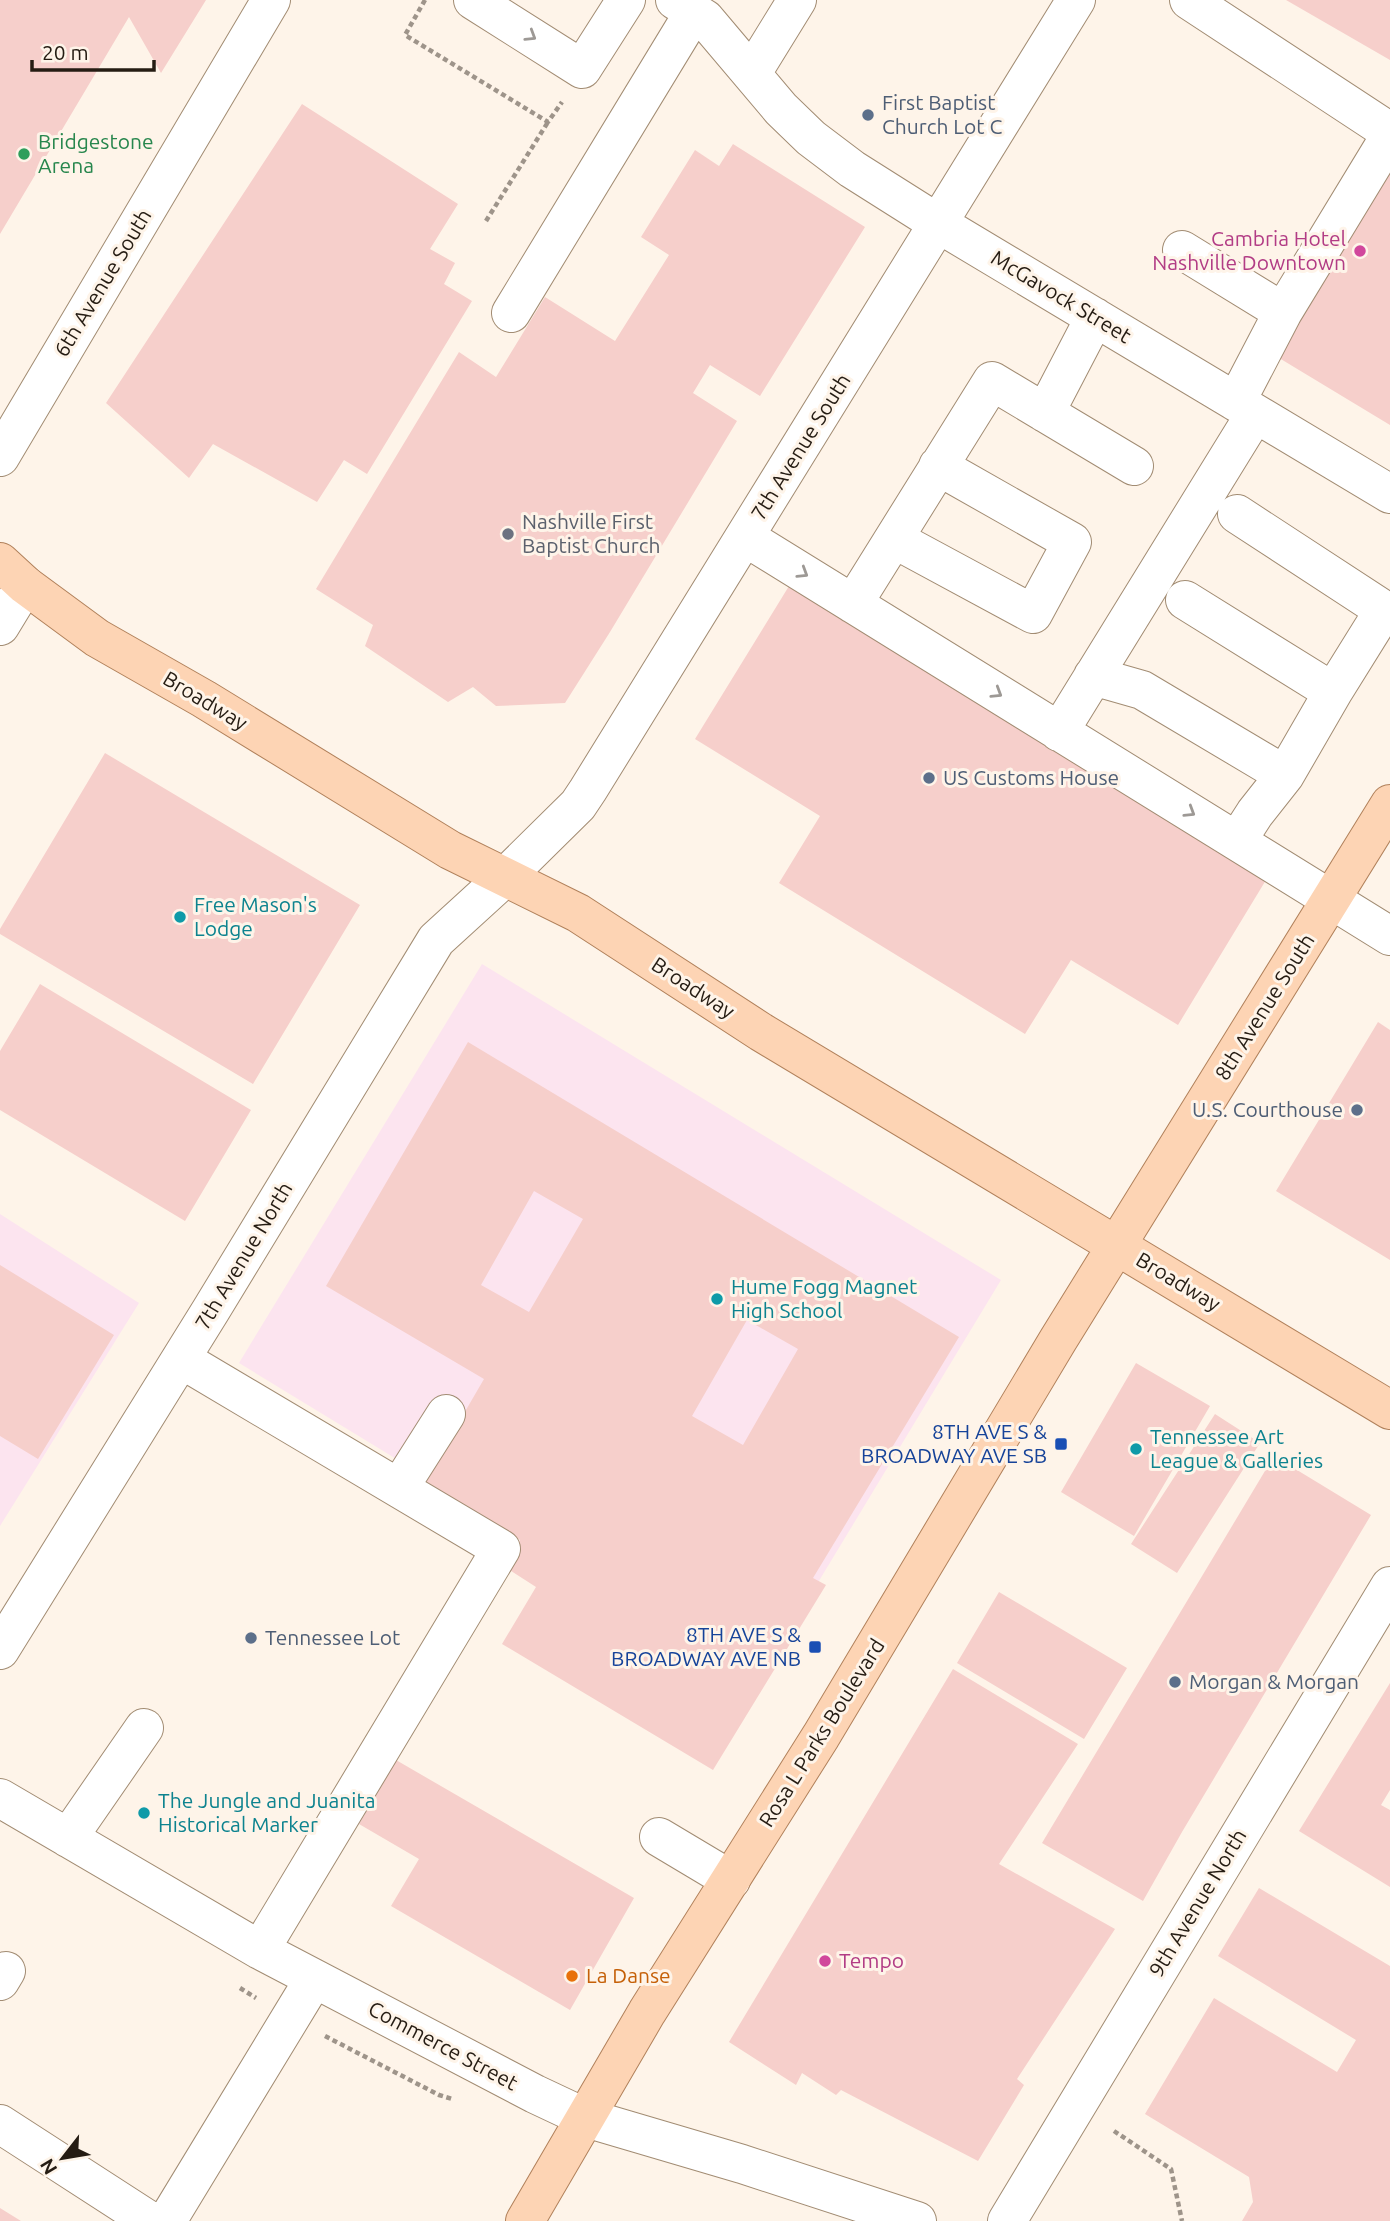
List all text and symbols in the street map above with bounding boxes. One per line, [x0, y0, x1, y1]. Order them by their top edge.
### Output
scale bar [32, 28, 154, 72]
one-way arrow [523, 28, 536, 41]
text: 20 m [42, 40, 89, 64]
place label: First Baptist Church Lot C [882, 90, 1002, 138]
marker: First Baptist Church Lot C [860, 107, 876, 123]
place label: Bridgestone Arena [38, 129, 154, 177]
marker: Bridgestone Arena [16, 146, 32, 162]
street label: 6th Avenue South [49, 204, 156, 361]
place label: Cambria Hotel Nashville Downtown [1152, 226, 1346, 274]
marker: Cambria Hotel Nashville Downtown [1352, 243, 1368, 259]
street label: McGavock Street [987, 245, 1136, 347]
street label: 7th Avenue South [745, 369, 855, 524]
place label: Nashville First Baptist Church [522, 509, 661, 557]
marker: Nashville First Baptist Church [500, 526, 516, 542]
one-way arrow [796, 565, 809, 578]
street label: Broadway [159, 666, 252, 735]
one-way arrow [989, 684, 1002, 697]
place label: US Customs House [943, 765, 1119, 789]
marker: US Customs House [921, 770, 937, 786]
one-way arrow [1183, 804, 1196, 817]
place label: Free Mason's Lodge [194, 892, 317, 940]
marker: Free Mason's Lodge [172, 909, 188, 925]
street label: 8th Avenue South [1209, 929, 1319, 1084]
street label: Broadway [648, 952, 739, 1023]
place label: U.S. Courthouse [1192, 1097, 1343, 1121]
marker: U.S. Courthouse [1349, 1102, 1365, 1118]
street label: 7th Avenue North [190, 1177, 297, 1334]
street label: Broadway [1132, 1247, 1225, 1316]
place label: Hume Fogg Magnet High School [731, 1274, 917, 1322]
marker: Hume Fogg Magnet High School [709, 1291, 725, 1307]
place label: 8TH AVE S & BROADWAY AVE SB [861, 1419, 1047, 1467]
place label: Tennessee Art League & Galleries [1150, 1424, 1323, 1472]
marker: 8TH AVE S & BROADWAY AVE SB [1053, 1436, 1069, 1452]
marker: Tennessee Art League & Galleries [1128, 1441, 1144, 1457]
place label: 8TH AVE S & BROADWAY AVE NB [611, 1622, 801, 1670]
place label: Tennessee Lot [265, 1625, 400, 1649]
marker: Tennessee Lot [243, 1630, 259, 1646]
street label: Rosa L Parks Boulevard [753, 1634, 889, 1831]
marker: 8TH AVE S & BROADWAY AVE NB [807, 1639, 823, 1655]
place label: Morgan & Morgan [1189, 1669, 1359, 1693]
marker: Morgan & Morgan [1167, 1674, 1183, 1690]
place label: The Jungle and Juanita Historical Marker [158, 1788, 375, 1836]
marker: The Jungle and Juanita Historical Marker [136, 1805, 152, 1821]
street label: 9th Avenue North [1144, 1824, 1251, 1981]
place label: Tempo [839, 1948, 904, 1972]
marker: Tempo [817, 1953, 833, 1969]
place label: La Danse [586, 1963, 671, 1987]
marker: La Danse [564, 1968, 580, 1984]
street label: Commerce Street [365, 1996, 522, 2095]
north arrow [28, 2123, 98, 2193]
text: N [35, 2155, 62, 2179]

